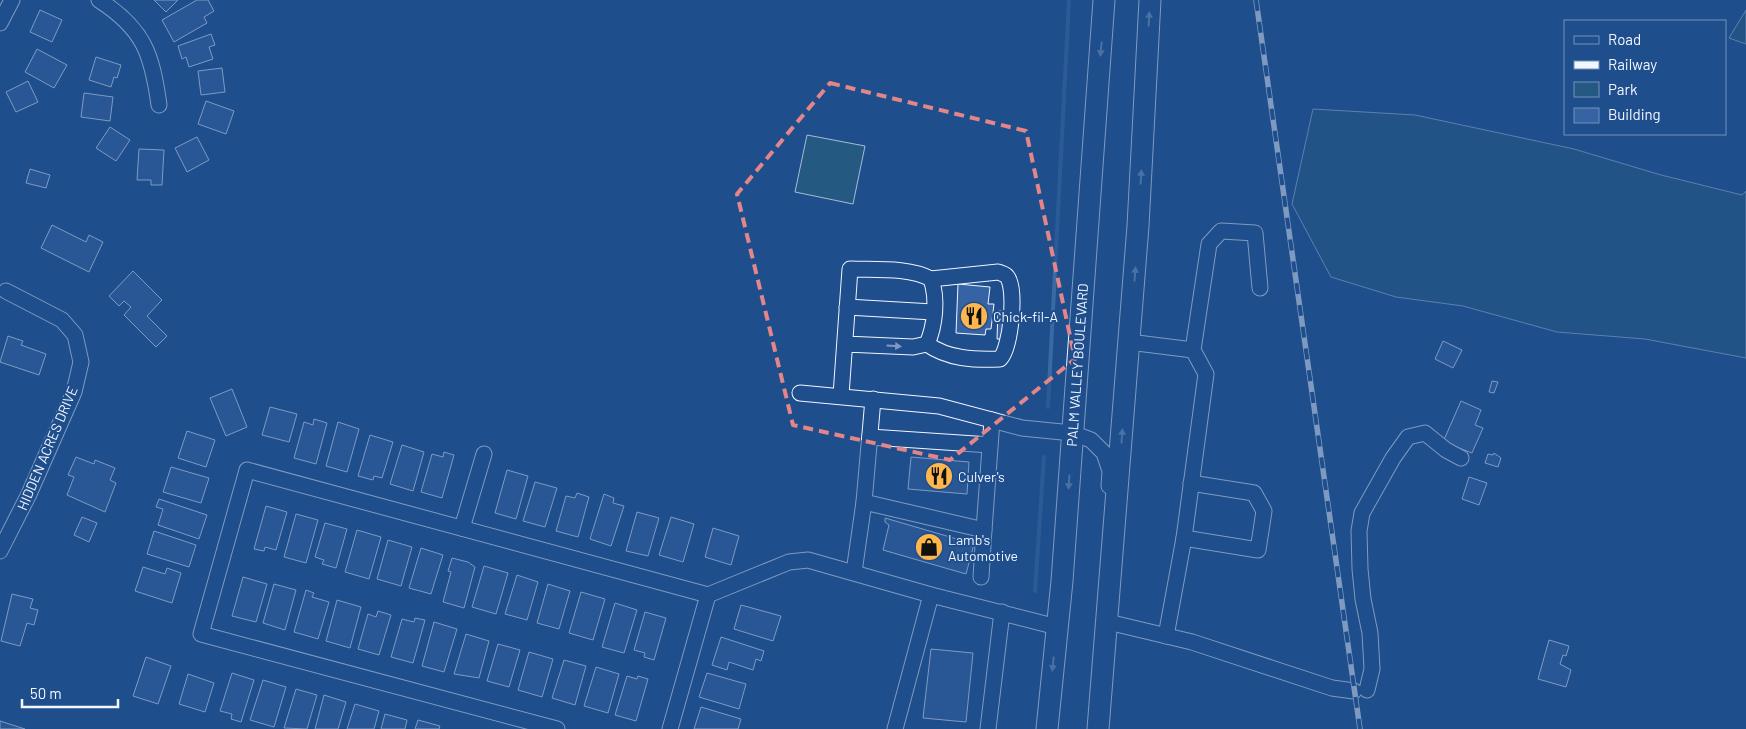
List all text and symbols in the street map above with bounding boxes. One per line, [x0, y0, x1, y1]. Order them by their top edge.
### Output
one-way arrow [1146, 11, 1154, 27]
legend [1564, 20, 1726, 135]
text: Road [1608, 30, 1641, 48]
one-way arrow [1096, 41, 1104, 57]
text: Railway [1608, 55, 1657, 73]
text: Park [1608, 80, 1638, 98]
text: Building [1608, 105, 1661, 123]
one-way arrow [1138, 169, 1146, 185]
one-way arrow [1131, 266, 1139, 282]
street label: PALM VALLEY BOULEVARD [1063, 283, 1091, 447]
restaurant icon: Chick-fil-A [959, 301, 989, 331]
place label: Chick-fil-A [993, 308, 1058, 325]
one-way arrow [886, 343, 902, 351]
street label: HIDDEN ACRES DRIVE [13, 383, 81, 513]
one-way arrow [1118, 428, 1126, 444]
restaurant icon: Culver's [924, 461, 954, 491]
place label: Culver's [958, 468, 1005, 485]
one-way arrow [1064, 474, 1072, 490]
place label: Lamb's Automotive [948, 531, 1018, 564]
shop icon: Lamb's Automotive [914, 532, 944, 562]
one-way arrow [1049, 657, 1057, 673]
scale bar [22, 676, 119, 708]
text: 50 m [30, 684, 62, 702]

